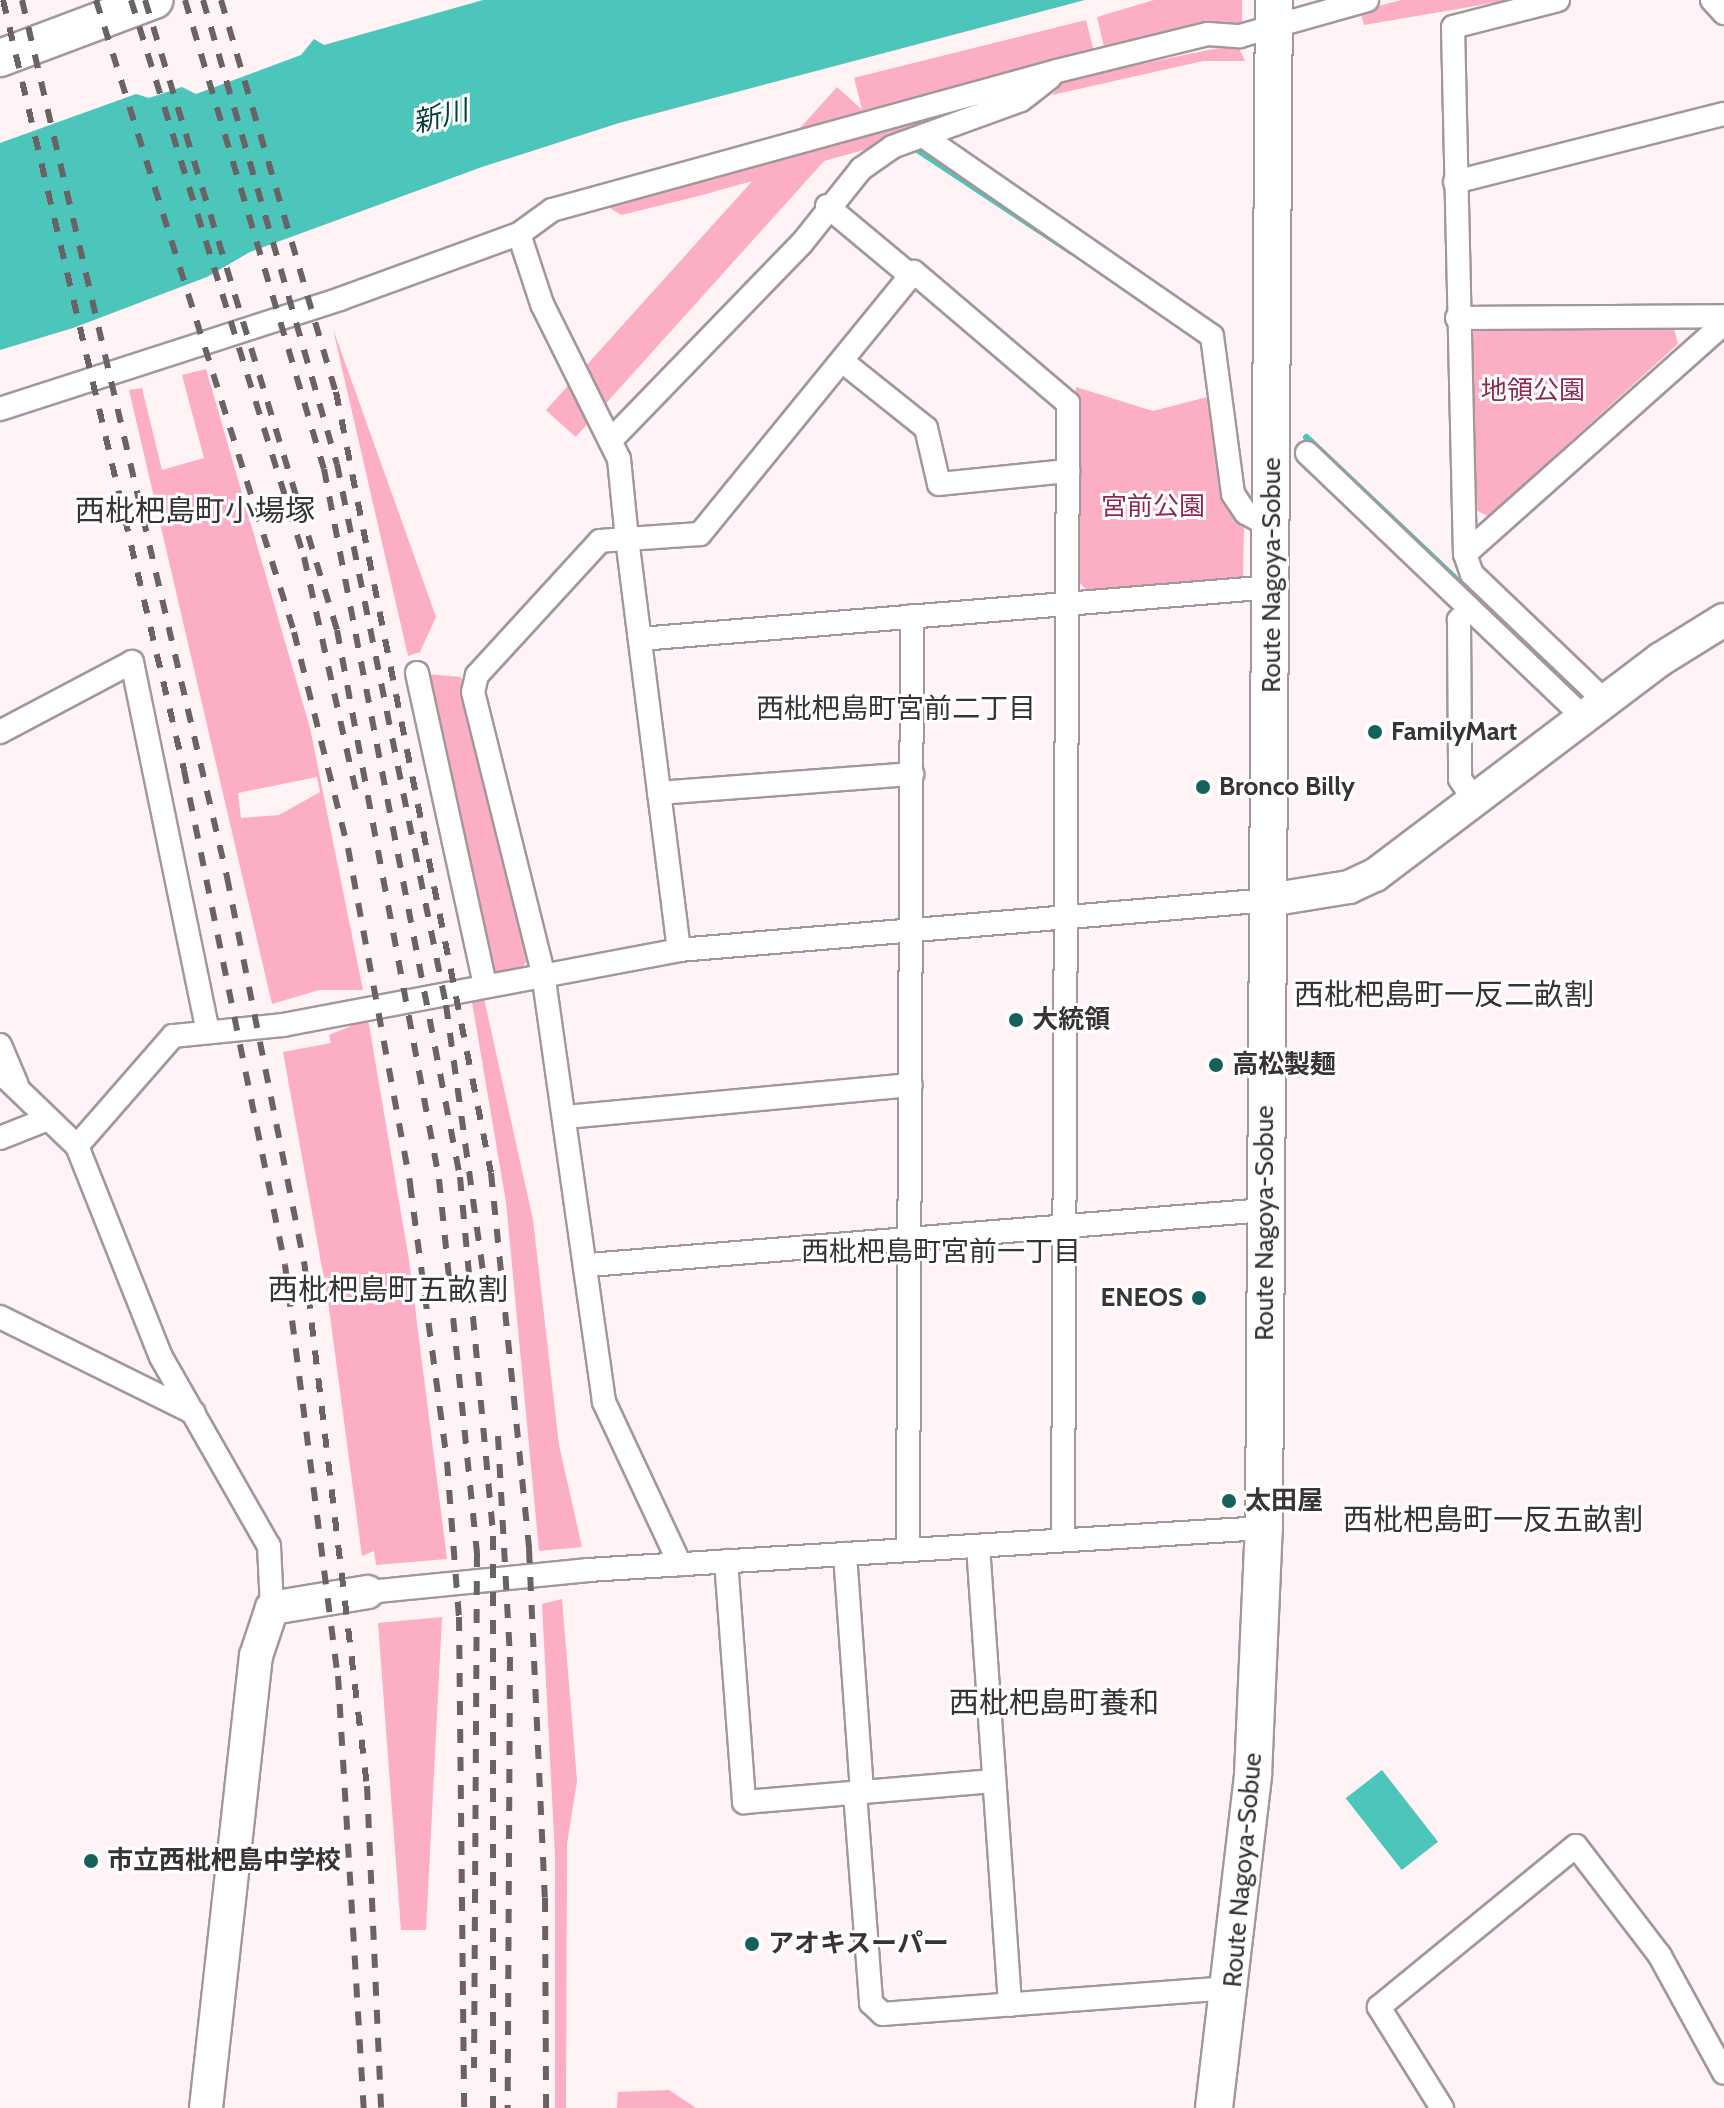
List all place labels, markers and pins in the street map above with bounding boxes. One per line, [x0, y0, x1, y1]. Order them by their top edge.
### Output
place label: FamilyMart [1391, 716, 1517, 748]
marker: FamilyMart [1366, 723, 1384, 741]
place label: Bronco Billy [1219, 771, 1355, 803]
marker: Bronco Billy [1194, 778, 1212, 796]
place label: 大統領 [1032, 1004, 1110, 1036]
marker: 大統領 [1007, 1011, 1025, 1029]
place label: 高松製麺 [1232, 1049, 1336, 1081]
marker: 高松製麺 [1207, 1056, 1225, 1074]
place label: ENEOS [1100, 1282, 1183, 1314]
marker: ENEOS [1190, 1289, 1208, 1307]
place label: 太田屋 [1245, 1485, 1323, 1517]
marker: 太田屋 [1220, 1492, 1238, 1510]
place label: 市立西枇杷島中学校 [107, 1845, 341, 1877]
marker: 市立西枇杷島中学校 [82, 1852, 100, 1870]
place label: アオキスーパー [768, 1928, 950, 1960]
marker: アオキスーパー [743, 1935, 761, 1953]

